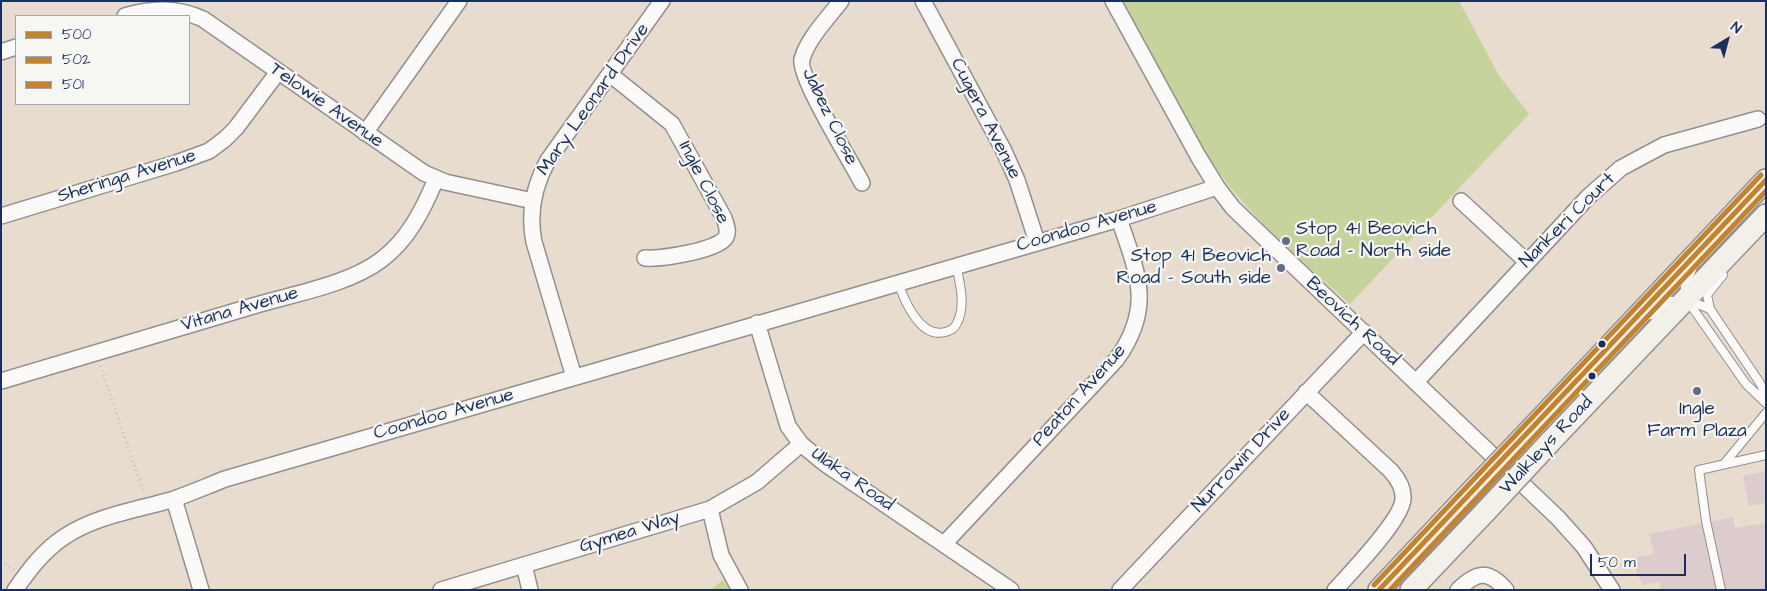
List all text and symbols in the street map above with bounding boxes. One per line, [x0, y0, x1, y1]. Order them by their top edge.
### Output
legend [15, 15, 190, 105]
north arrow [1702, 15, 1752, 65]
text: N [1727, 17, 1746, 39]
street label: Mary Leonard Drive [533, 19, 655, 181]
text: 500 [62, 24, 92, 45]
text: 502 [62, 49, 91, 70]
street label: Cugera Avenue [945, 55, 1025, 183]
street label: Telowie Avenue [265, 58, 387, 154]
street label: Jabez Close [796, 65, 862, 169]
text: 501 [62, 74, 84, 95]
street label: Ingle Close [672, 138, 734, 228]
street label: Sheringa Avenue [55, 145, 199, 209]
street label: Nankeri Court [1515, 168, 1621, 274]
street label: Coondoo Avenue [1014, 196, 1160, 258]
place label: Stop 41 Beovich Road - North side [1296, 219, 1451, 263]
marker: Stop 41 Beovich Road - North side [1280, 235, 1292, 247]
place label: Stop 41 Beovich Road - South side [1117, 246, 1271, 290]
marker: Stop 41 Beovich Road - South side [1275, 262, 1287, 274]
street label: Beovich Road [1300, 273, 1404, 371]
street label: Vitana Avenue [179, 282, 301, 338]
unlabelled marker [1597, 339, 1607, 349]
street label: Peaton Avenue [1028, 340, 1132, 452]
unlabelled marker [1587, 371, 1597, 381]
street label: Coondoo Avenue [371, 384, 517, 446]
marker: Ingle Farm Plaza [1691, 385, 1703, 397]
street label: Walkleys Road [1495, 392, 1599, 500]
place label: Ingle Farm Plaza [1647, 399, 1747, 443]
street label: Nurrowin Drive [1188, 404, 1296, 518]
street label: Ulaka Road [806, 443, 898, 517]
street label: Gymea Way [577, 507, 683, 559]
scale bar [1592, 544, 1688, 576]
text: 50 m [1598, 552, 1636, 573]

